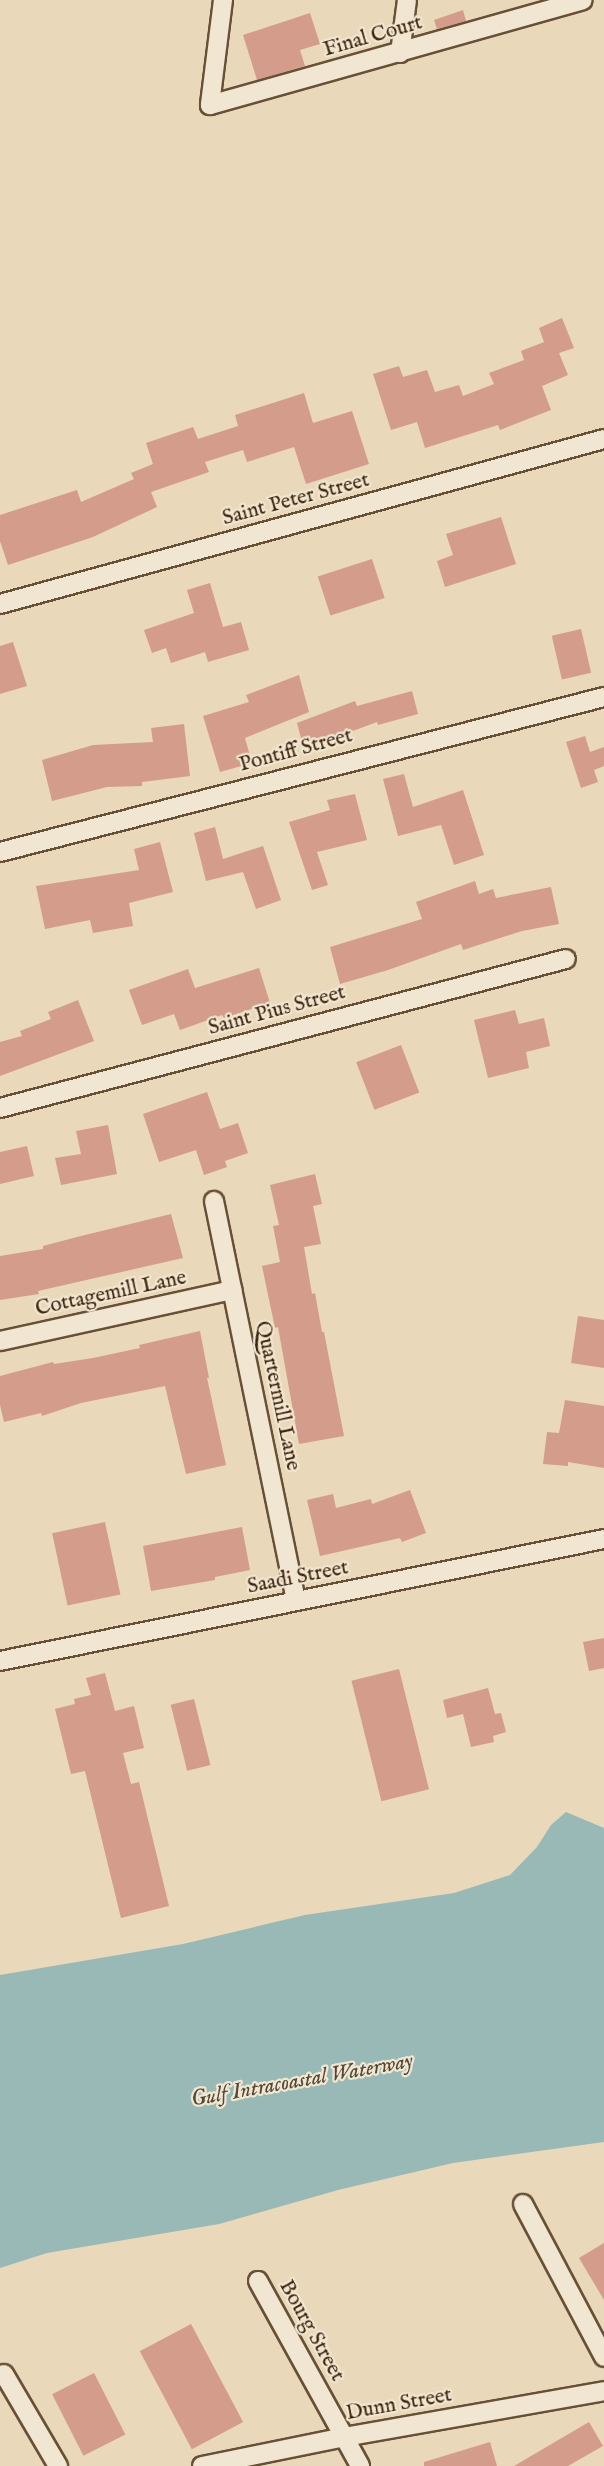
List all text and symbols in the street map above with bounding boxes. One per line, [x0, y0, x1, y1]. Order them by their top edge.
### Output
street label: Final Court [321, 11, 425, 63]
street label: Saint Peter Street [220, 468, 372, 532]
street label: Pontiff Street [237, 724, 355, 778]
street label: Saint Pius Street [206, 981, 348, 1041]
street label: Cottagemill Lane [33, 1266, 189, 1322]
street label: Quartermill Lane [249, 1319, 305, 1473]
street label: Saadi Street [245, 1556, 351, 1600]
water label: Gulf Intracoastal Waterway [189, 2048, 415, 2114]
street label: Bourg Street [273, 2276, 349, 2386]
street label: Dunn Street [344, 2383, 454, 2427]

